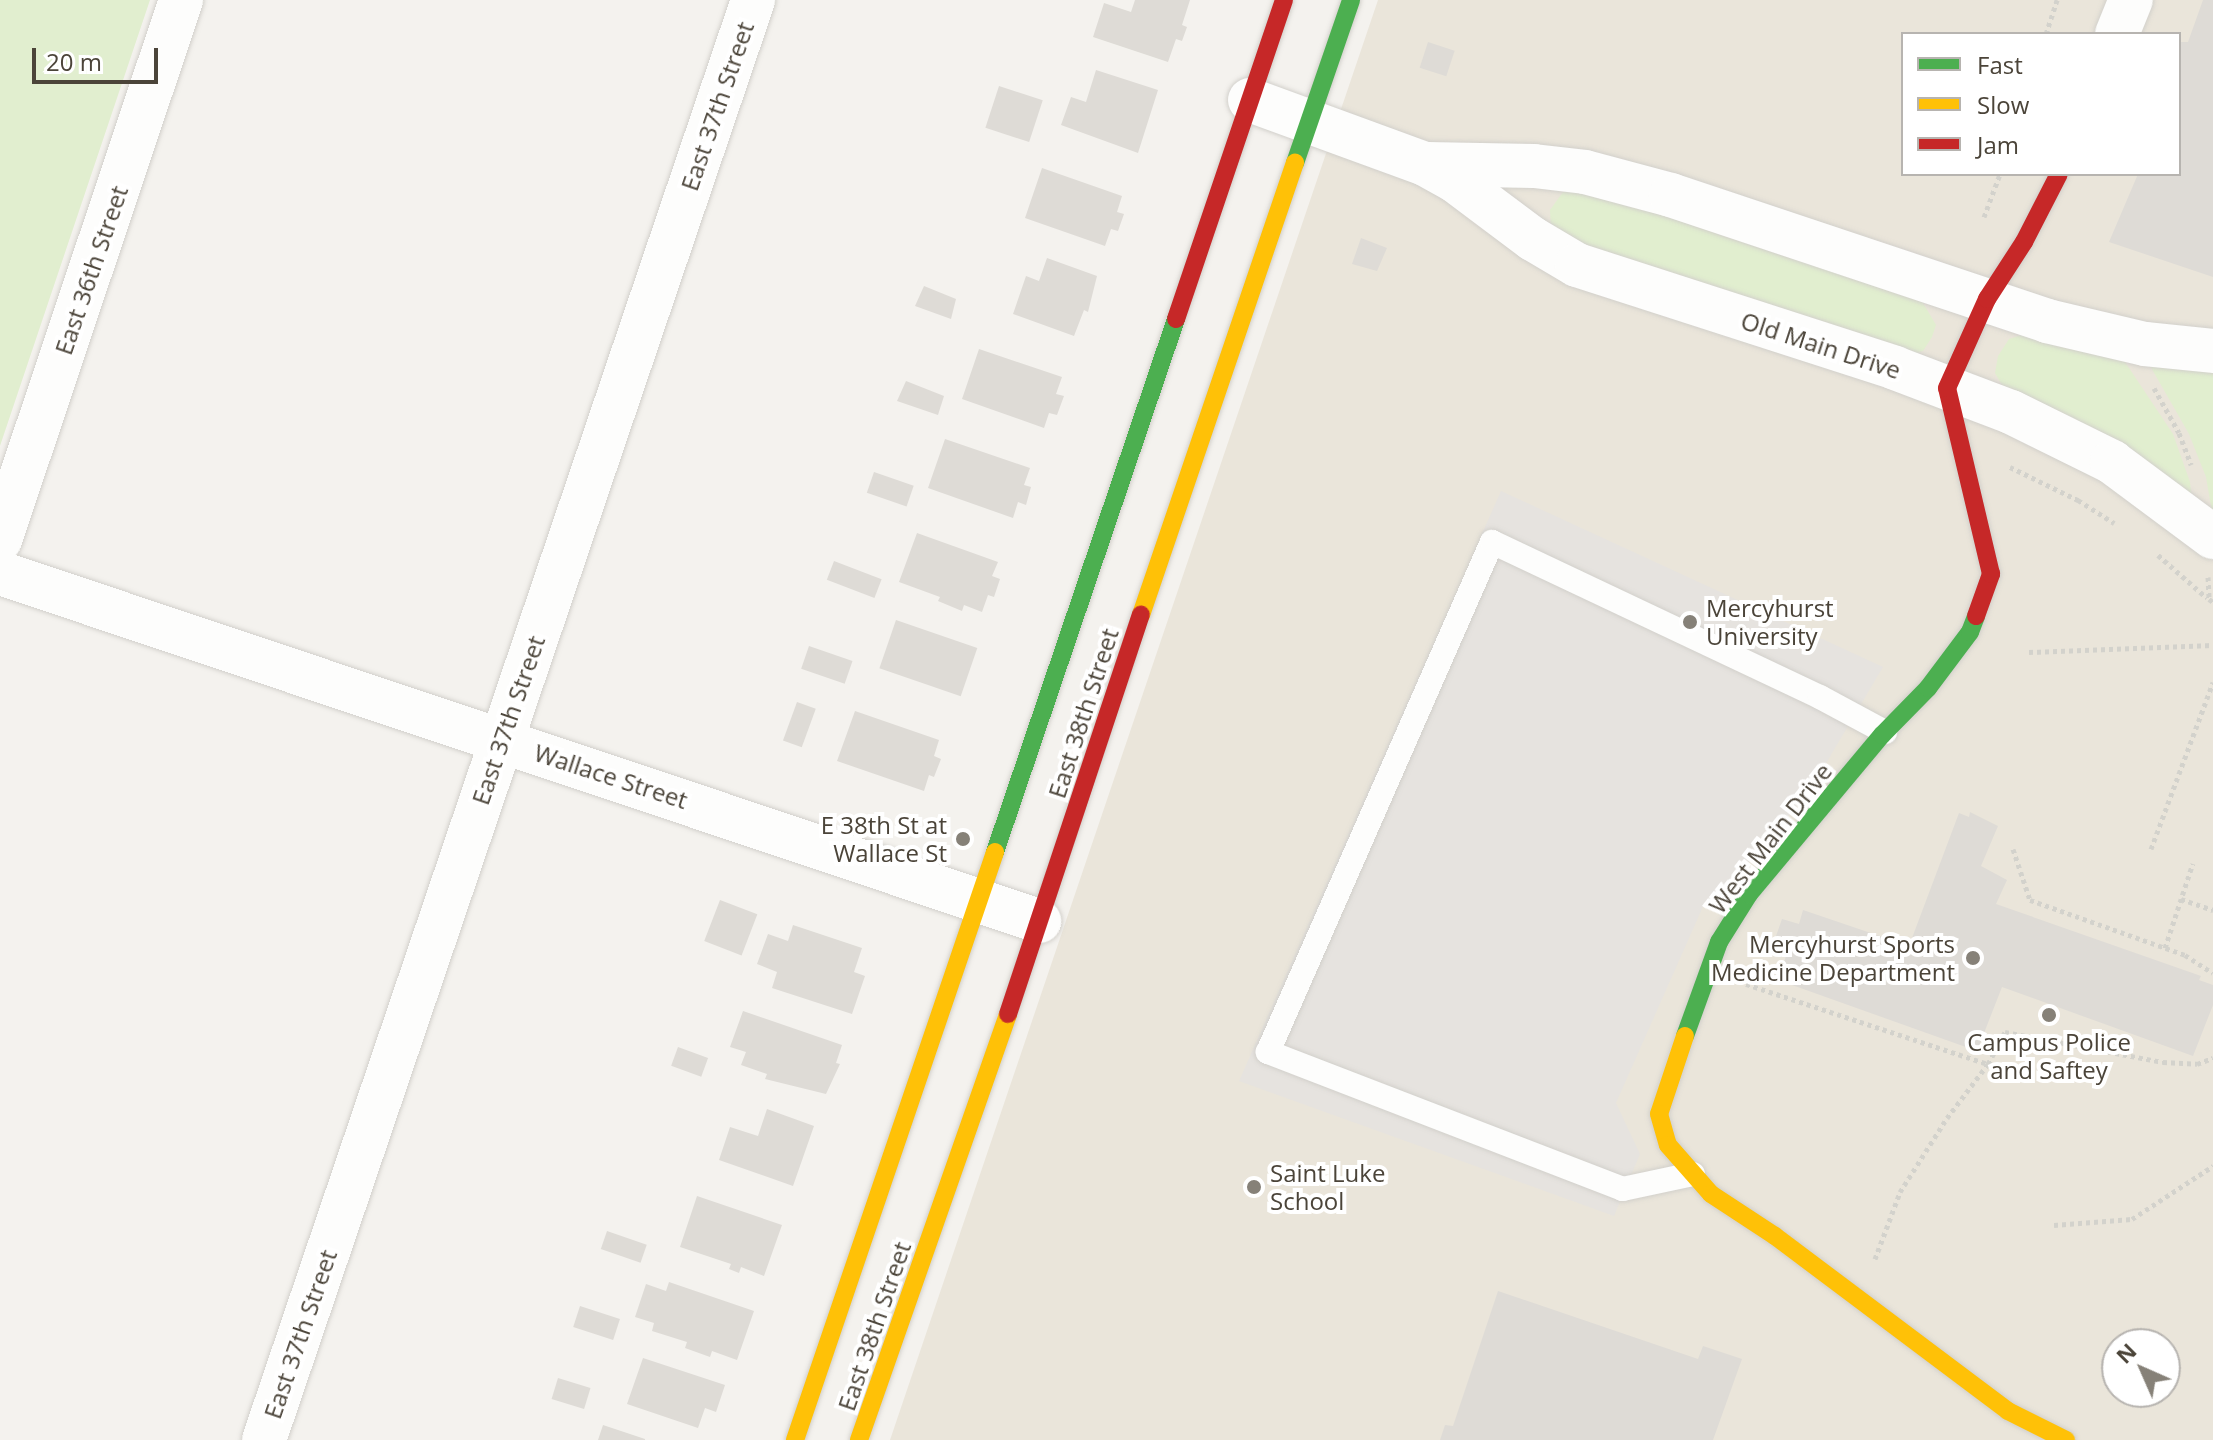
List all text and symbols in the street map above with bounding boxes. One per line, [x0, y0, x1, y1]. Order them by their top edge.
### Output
street label: East 37th Street [675, 18, 759, 194]
scale bar [36, 32, 162, 82]
legend [1901, 32, 2181, 176]
text: 20 m [46, 45, 102, 78]
text: Fast [1977, 48, 2023, 81]
text: Slow [1977, 88, 2029, 121]
text: Jam [1977, 128, 2019, 161]
street label: East 36th Street [49, 182, 133, 358]
street label: Old Main Drive [1737, 306, 1905, 384]
place label: Mercyhurst University [1706, 594, 1834, 650]
marker: Mercyhurst University [1681, 613, 1699, 631]
street label: East 38th Street [1042, 624, 1124, 802]
street label: East 37th Street [466, 632, 550, 808]
street label: Wallace Street [531, 738, 691, 814]
street label: West Main Drive [1702, 757, 1838, 919]
place label: E 38th St at Wallace St [821, 811, 947, 867]
marker: E 38th St at Wallace St [954, 830, 972, 848]
place label: Mercyhurst Sports Medicine Department [1711, 930, 1955, 986]
marker: Mercyhurst Sports Medicine Department [1962, 947, 1984, 969]
marker: Campus Police and Saftey [2040, 1006, 2058, 1024]
place label: Campus Police and Saftey [1967, 1028, 2131, 1084]
place label: Saint Luke School [1270, 1159, 1385, 1215]
marker: Saint Luke School [1245, 1178, 1263, 1196]
street label: East 38th Street [832, 1238, 916, 1414]
street label: East 37th Street [258, 1246, 342, 1422]
north arrow [2101, 1328, 2181, 1408]
text: N [2109, 1336, 2142, 1369]

